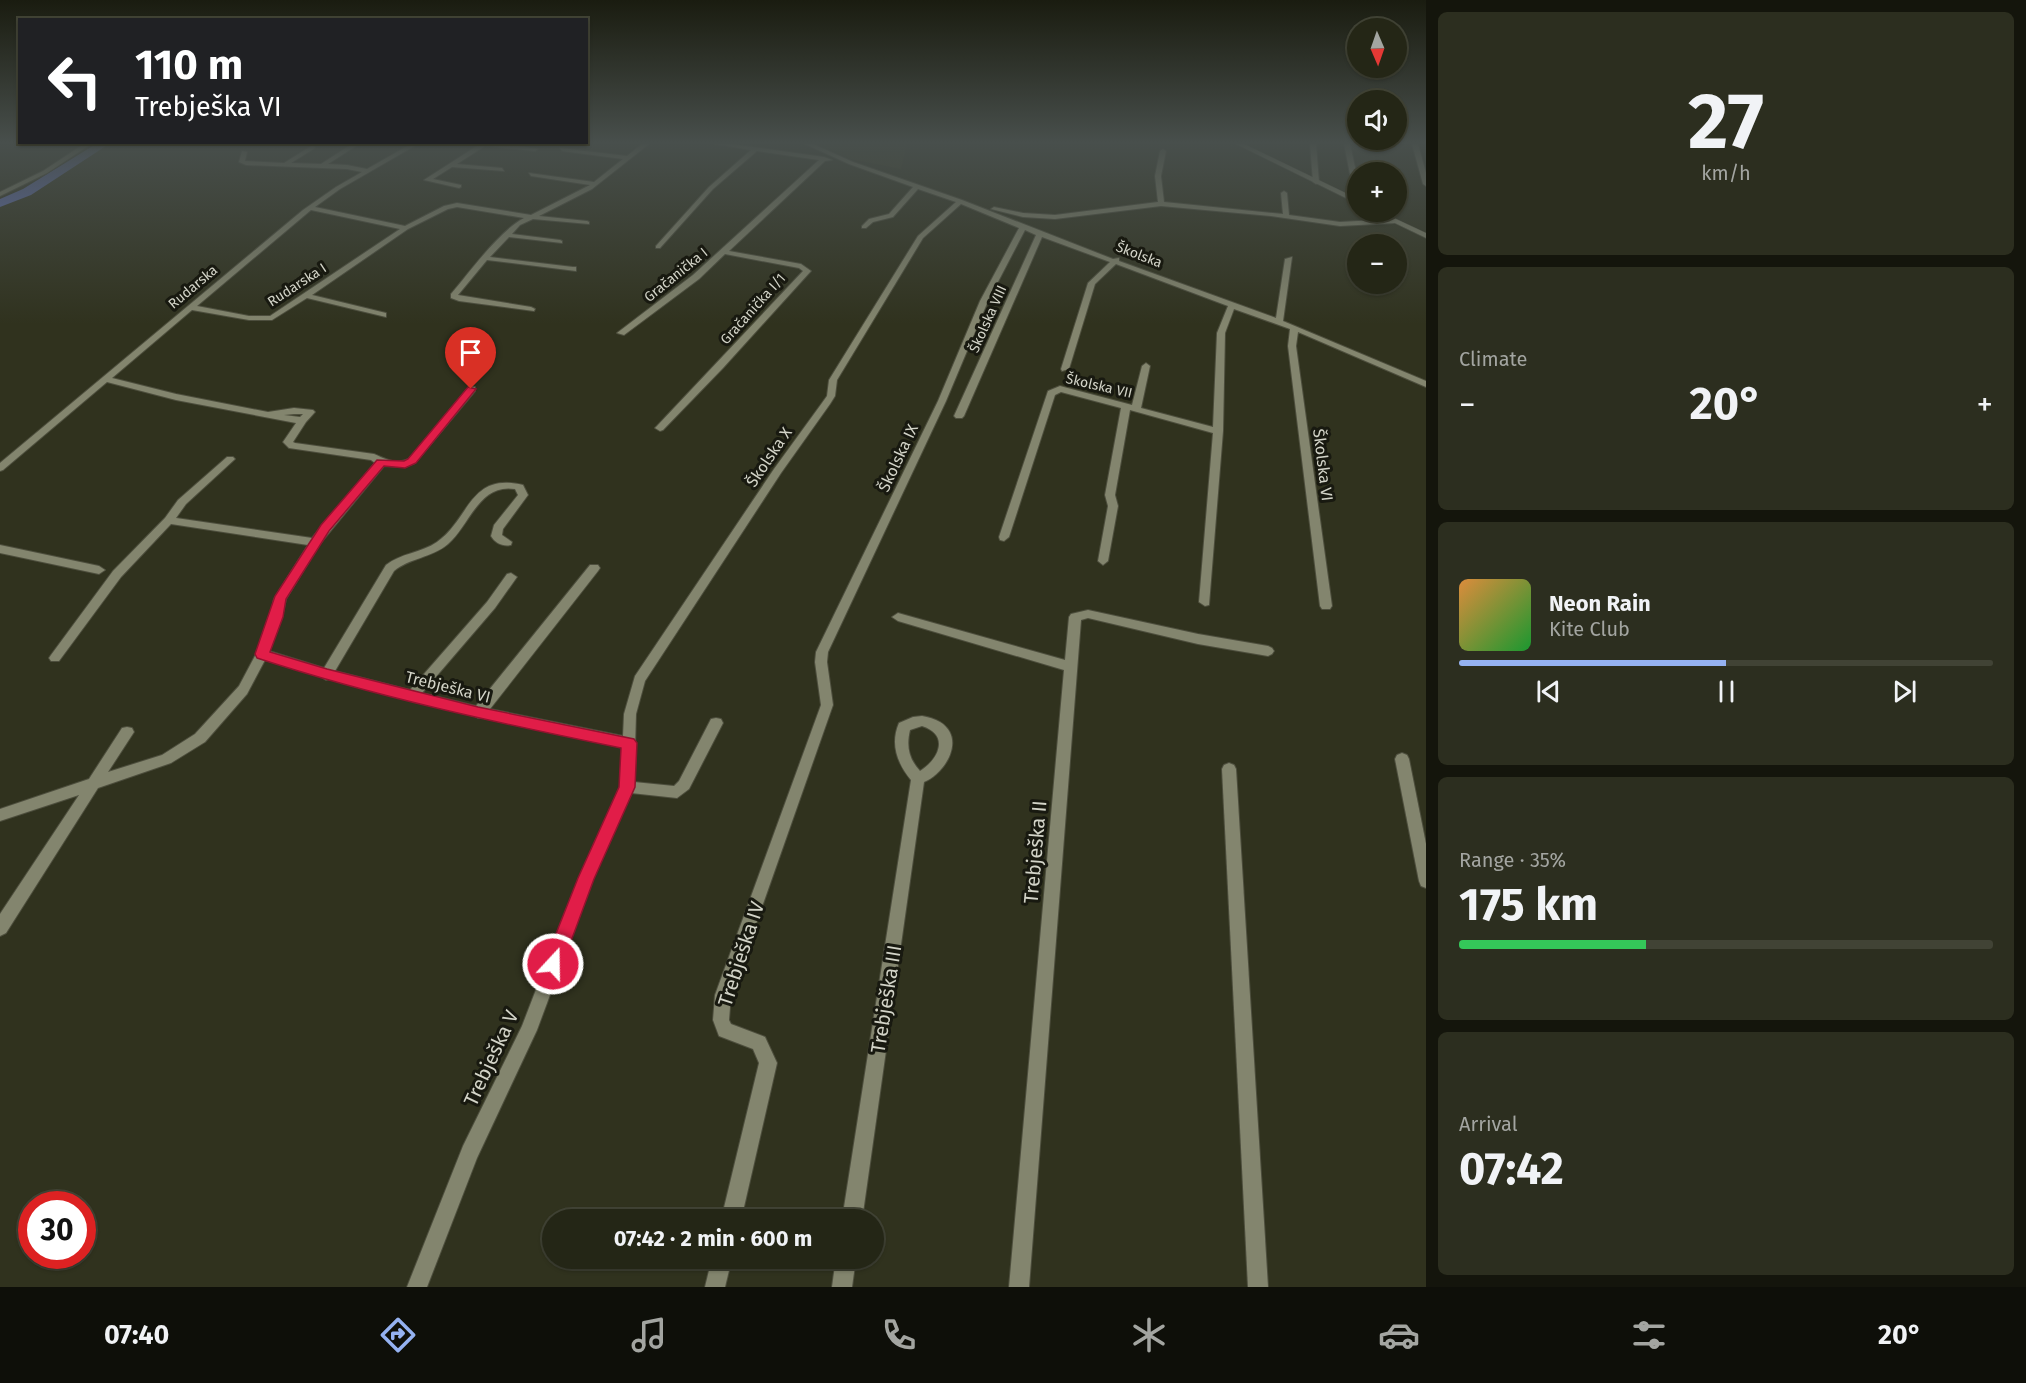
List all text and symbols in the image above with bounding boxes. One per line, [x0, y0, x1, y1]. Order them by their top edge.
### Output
north arrow [1347, 18, 1407, 78]
map controls [1347, 18, 1407, 294]
text: 110 m [135, 40, 243, 90]
icon: left [36, 42, 114, 120]
text: 27 [1688, 75, 1764, 169]
button: sound [1347, 90, 1407, 150]
text: Trebješka VI [135, 91, 282, 123]
text: km/h [1701, 161, 1751, 185]
button: + [1347, 162, 1407, 222]
button: − [1347, 234, 1407, 294]
street label: Školska [1114, 238, 1165, 272]
street label: Gračanička I [641, 244, 711, 306]
street label: Rudarska I [264, 260, 330, 310]
street label: Rudarska [165, 262, 221, 312]
street label: Gračanička I/1 [717, 270, 789, 348]
street label: Školska VIII [965, 282, 1010, 355]
pin [445, 327, 496, 389]
icon: arrive [454, 336, 487, 369]
text: Climate [1459, 347, 1527, 371]
street label: Školska VII [1064, 369, 1134, 402]
text: 20° [1689, 377, 1763, 431]
text: − [1459, 385, 1476, 425]
text: + [1977, 385, 1993, 425]
street label: Školska IX [873, 420, 922, 495]
street label: Školska X [741, 423, 796, 490]
street label: Školska VI [1309, 428, 1338, 502]
text: Neon Rain [1549, 590, 1651, 617]
text: Kite Club [1549, 617, 1630, 641]
street label: Trebješka VI [404, 667, 492, 707]
icon: previous [1532, 675, 1565, 708]
icon: pause [1710, 675, 1743, 708]
icon: next [1888, 675, 1921, 708]
street label: Trebješka II [1019, 799, 1051, 905]
text: Range · 35% [1459, 848, 1566, 872]
text: 175 km [1459, 878, 1598, 932]
street label: Trebješka IV [713, 899, 769, 1009]
position arrow [521, 932, 585, 996]
street label: Trebješka III [866, 943, 906, 1055]
street label: Trebješka V [458, 1006, 524, 1110]
text: Arrival [1459, 1112, 1518, 1136]
text: 07:42 [1459, 1142, 1564, 1196]
speed limit sign: 30 [18, 1191, 96, 1269]
text: 07:42 · 2 min · 600 m [614, 1225, 812, 1252]
icon: directions [377, 1314, 419, 1356]
icon: music [628, 1314, 670, 1356]
icon: phone [878, 1314, 920, 1356]
icon: climate [1128, 1314, 1170, 1356]
icon: car [1378, 1314, 1420, 1356]
icon: filters [1628, 1314, 1670, 1356]
text: 07:40 [104, 1319, 169, 1351]
text: 20° [1878, 1319, 1922, 1351]

